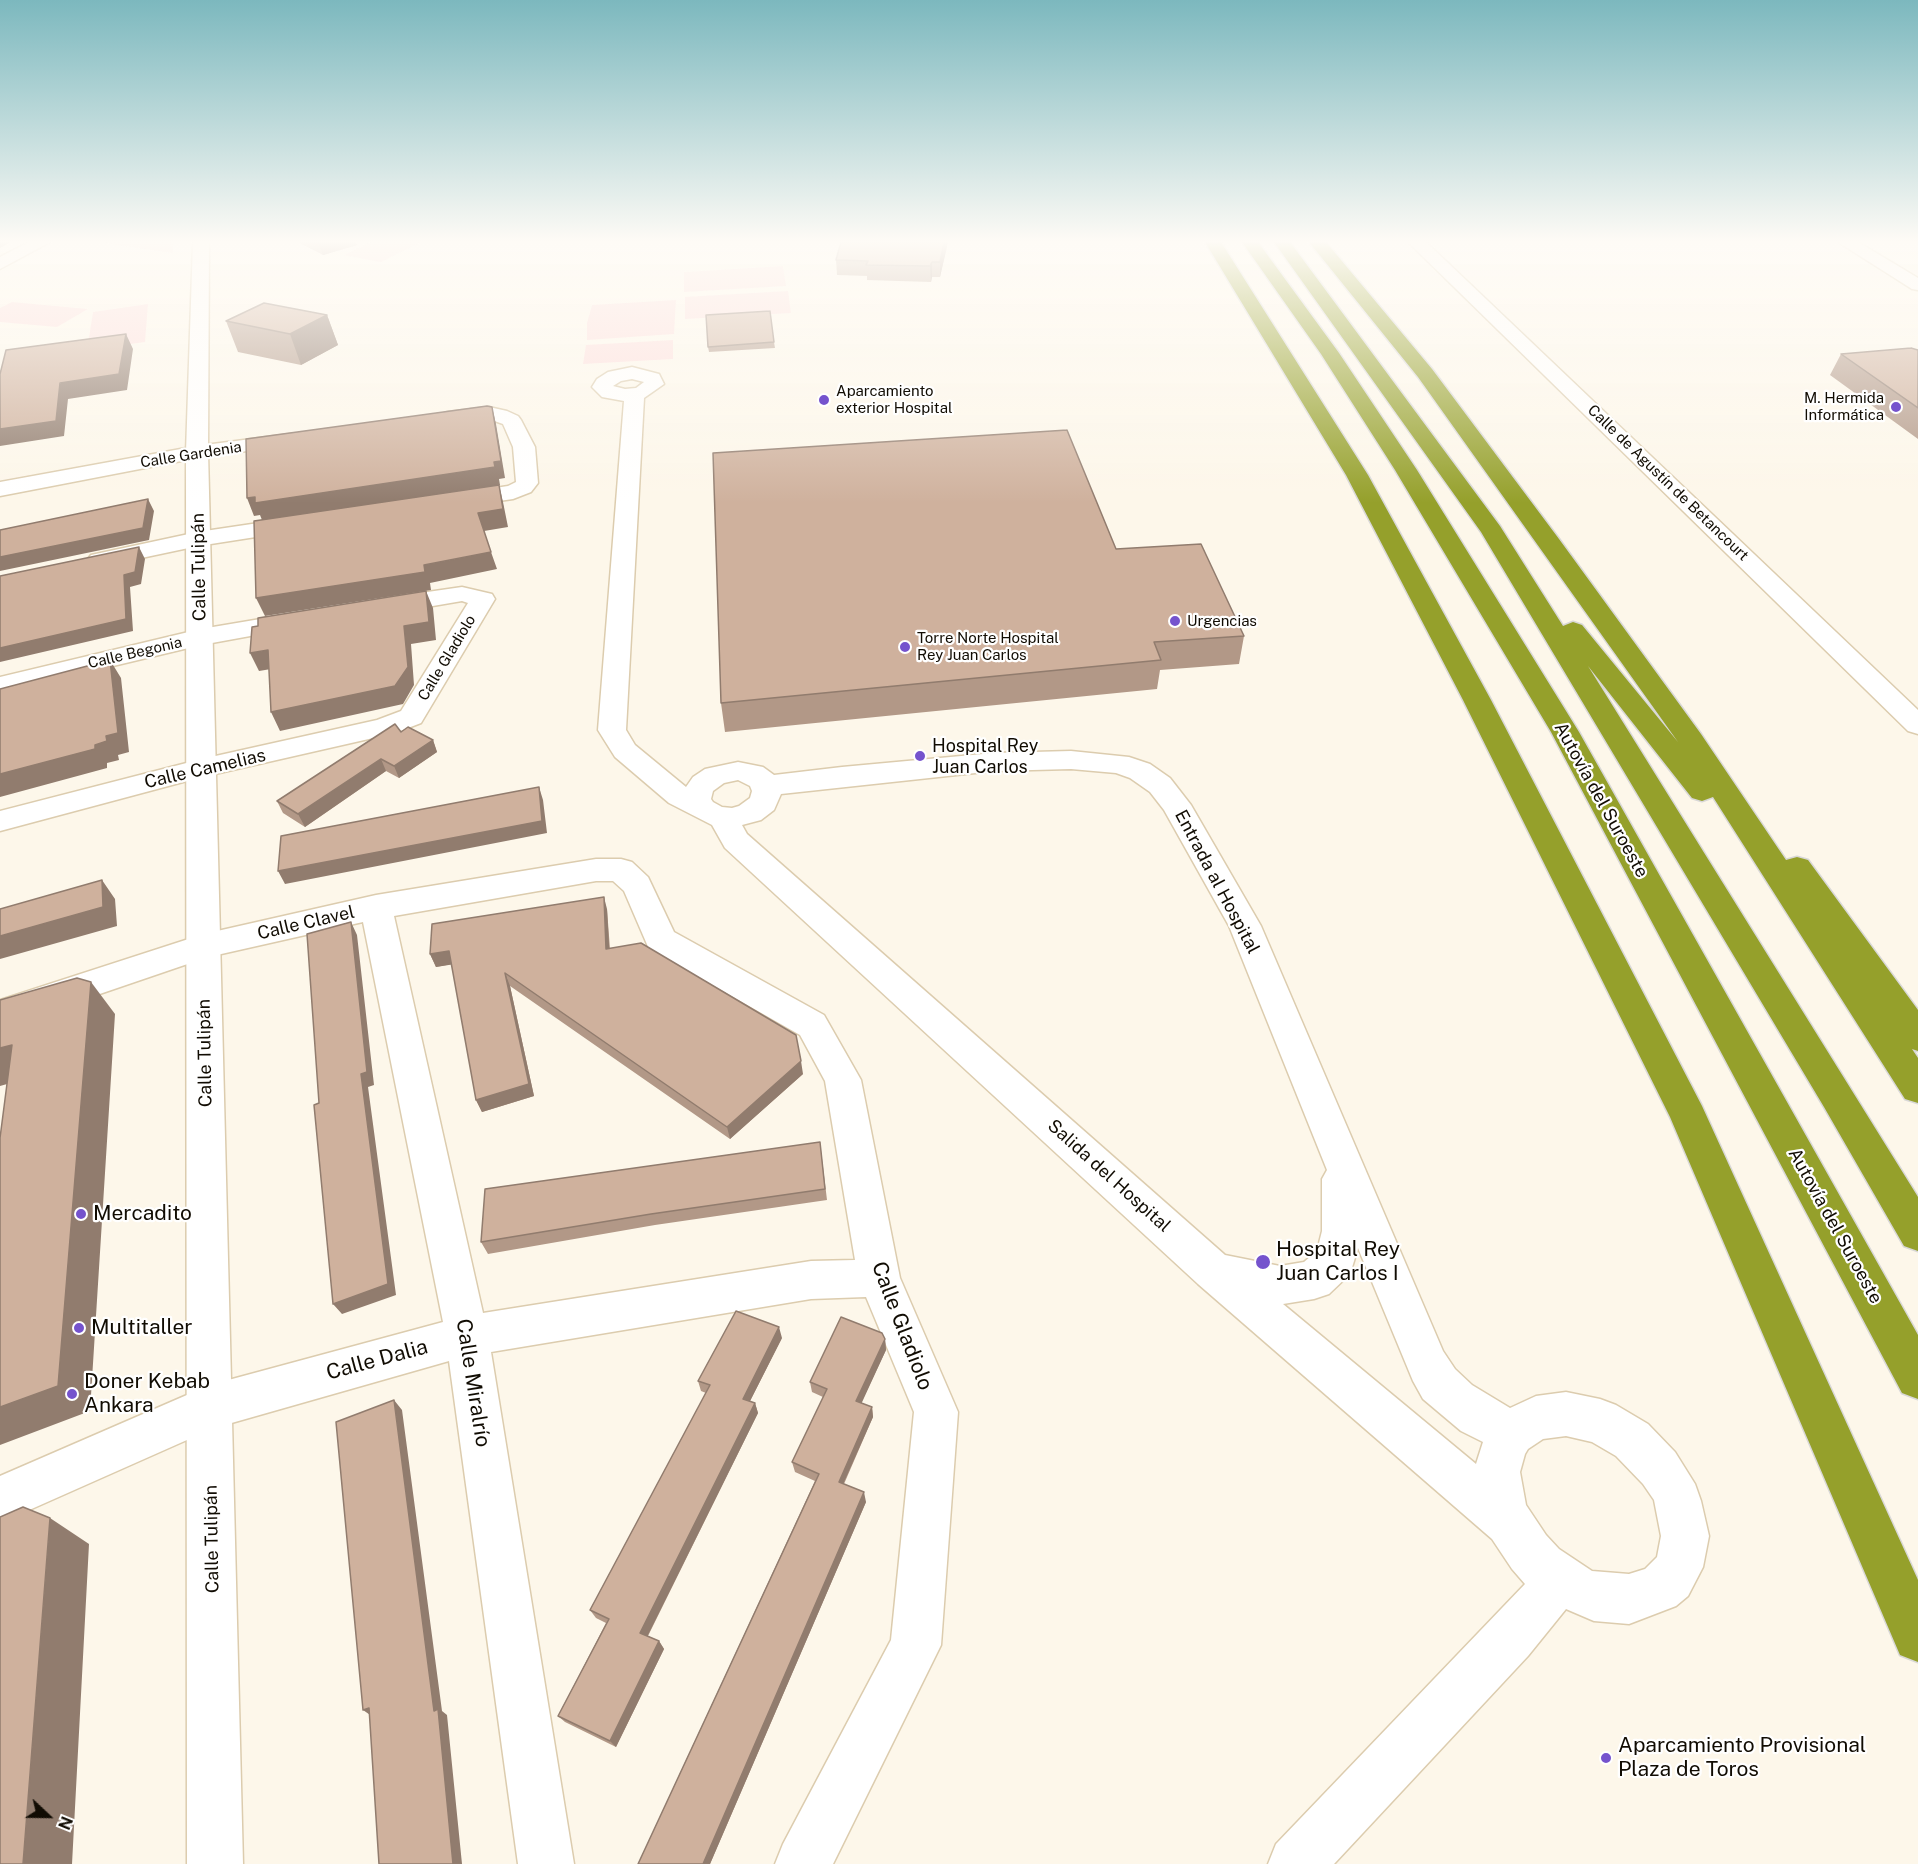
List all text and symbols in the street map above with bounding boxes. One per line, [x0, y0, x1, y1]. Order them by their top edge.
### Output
place label: Aparcamiento exterior Hospital [836, 382, 952, 417]
place label: M. Hermida Informática [1804, 389, 1884, 424]
marker: Aparcamiento exterior Hospital [817, 393, 831, 407]
marker: M. Hermida Informática [1889, 400, 1903, 414]
street label: Calle de Agustín de Betancourt [1584, 401, 1752, 565]
street label: Calle Gardenia [139, 438, 243, 472]
street label: Calle Tulipán [187, 513, 211, 621]
street label: Calle Gladiolo [414, 612, 480, 704]
place label: Urgencias [1187, 612, 1257, 630]
marker: Urgencias [1168, 614, 1182, 628]
place label: Torre Norte Hospital Rey Juan Carlos [917, 629, 1059, 664]
street label: Calle Begonia [86, 633, 184, 673]
marker: Torre Norte Hospital Rey Juan Carlos [898, 640, 912, 654]
street label: Autovía del Suroeste [1549, 719, 1653, 881]
place label: Hospital Rey Juan Carlos [932, 735, 1038, 777]
street label: Calle Camelias [142, 745, 268, 793]
marker: Hospital Rey Juan Carlos [913, 749, 927, 763]
street label: Entrada al Hospital [1170, 806, 1264, 958]
street label: Calle Clavel [255, 901, 357, 945]
street label: Calle Tulipán [193, 999, 217, 1107]
street label: Salida del Hospital [1043, 1115, 1175, 1237]
street label: Autovía del Suroeste [1783, 1145, 1887, 1307]
place label: Mercadito [93, 1201, 192, 1227]
marker: Mercadito [74, 1207, 88, 1221]
place label: Hospital Rey Juan Carlos I [1276, 1237, 1400, 1287]
marker: Hospital Rey Juan Carlos I [1254, 1253, 1272, 1271]
street label: Calle Gladiolo [866, 1258, 938, 1394]
place label: Multitaller [91, 1315, 193, 1341]
street label: Calle Miralrío [450, 1317, 496, 1449]
marker: Multitaller [72, 1321, 86, 1335]
street label: Calle Dalia [323, 1334, 431, 1386]
place label: Doner Kebab Ankara [84, 1369, 210, 1419]
marker: Doner Kebab Ankara [65, 1387, 79, 1401]
street label: Calle Tulipán [200, 1485, 224, 1593]
place label: Aparcamiento Provisional Plaza de Toros [1618, 1733, 1866, 1783]
marker: Aparcamiento Provisional Plaza de Toros [1599, 1751, 1613, 1765]
north arrow [18, 1786, 78, 1846]
text: N [54, 1814, 76, 1832]

